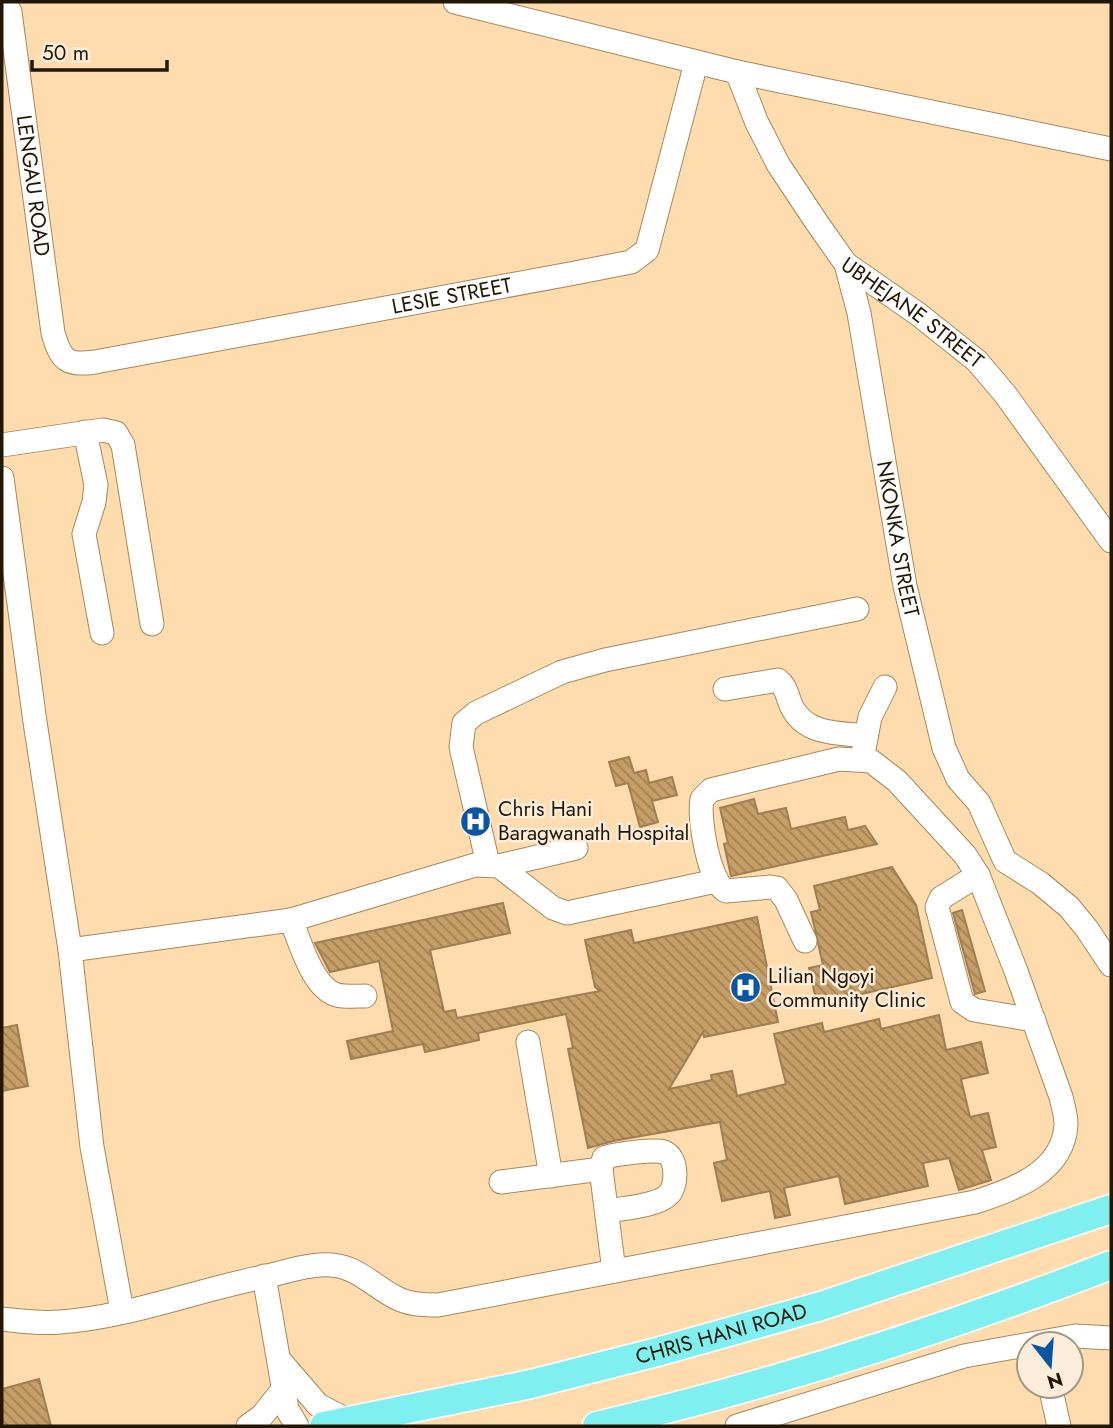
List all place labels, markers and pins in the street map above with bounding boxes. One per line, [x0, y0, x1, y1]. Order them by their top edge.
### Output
place label: Chris Hani Baragwanath Hospital [498, 794, 689, 848]
hospital icon: Chris Hani Baragwanath Hospital [458, 804, 492, 838]
place label: Lilian Ngoyi Community Clinic [768, 961, 926, 1015]
hospital icon: Lilian Ngoyi Community Clinic [728, 971, 762, 1005]

